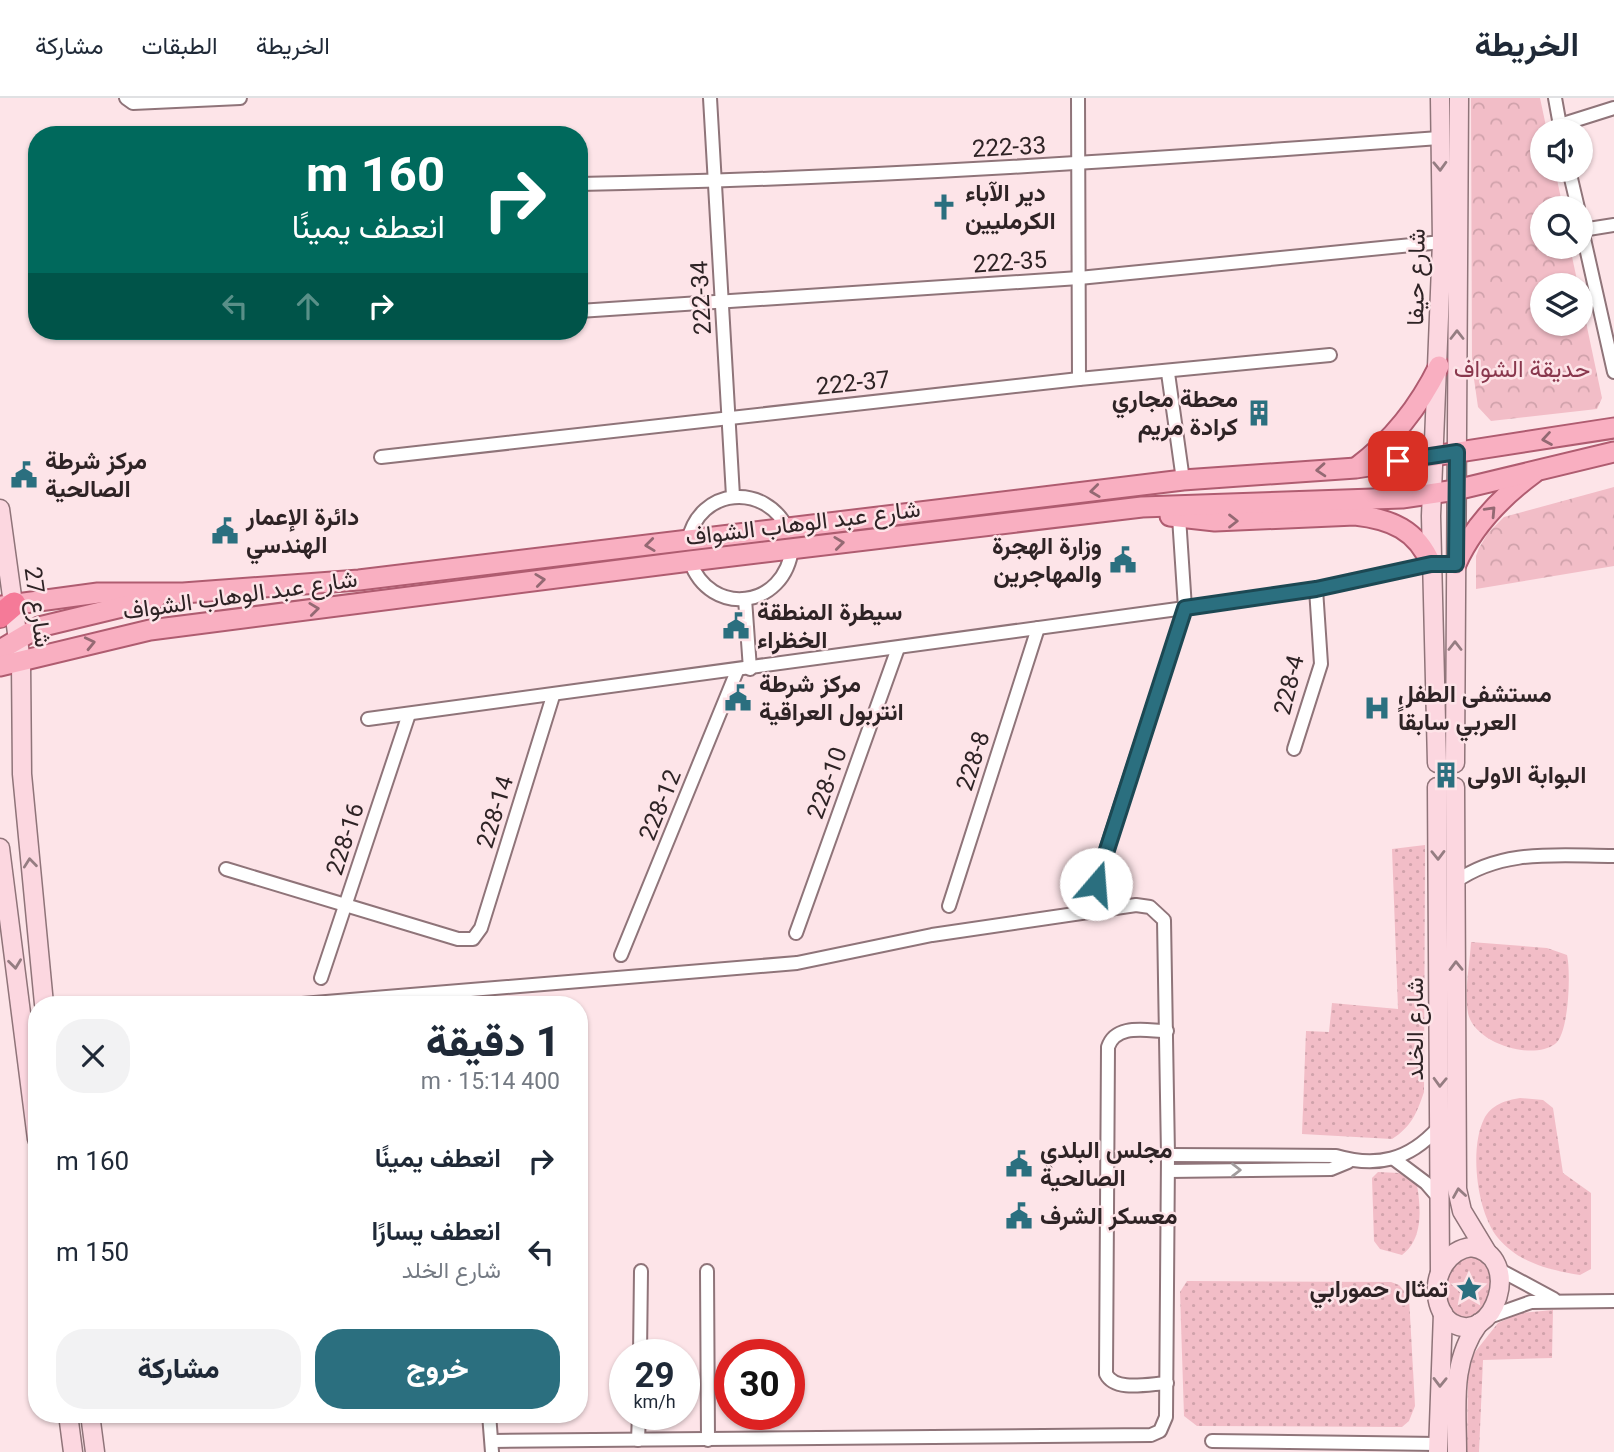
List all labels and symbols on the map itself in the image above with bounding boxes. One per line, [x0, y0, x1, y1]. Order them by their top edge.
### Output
street label: 222-33 [971, 131, 1047, 163]
one-way arrow [1432, 161, 1448, 172]
place label: دير الآباء الكرمليين [965, 179, 1056, 236]
church icon: دير الآباء الكرمليين [929, 192, 959, 222]
street label: شارع حيفا [1401, 228, 1433, 326]
street label: 222-35 [972, 245, 1048, 279]
street label: 222-34 [685, 260, 717, 336]
one-way arrow [1449, 329, 1465, 340]
park label: حديقة الشواف [1454, 355, 1590, 384]
street label: 222-37 [815, 365, 891, 401]
place label: محطة مجاري كرادة مريم [1112, 385, 1238, 443]
building icon: محطة مجاري كرادة مريم [1244, 398, 1274, 428]
pin [1368, 431, 1428, 491]
one-way arrow [1541, 431, 1552, 446]
place label: مركز شرطة الصالحية [45, 447, 147, 503]
public building icon: مركز شرطة الصالحية [9, 460, 39, 490]
one-way arrow [1315, 462, 1326, 477]
one-way arrow [1089, 483, 1101, 498]
street label: شارع عبد الوهاب الشواف [684, 495, 922, 553]
place label: دائرة الإعمار الهندسي [245, 503, 359, 565]
one-way arrow [1483, 506, 1496, 519]
one-way arrow [1228, 513, 1239, 529]
public building icon: دائرة الإعمار الهندسي [210, 516, 240, 546]
place label: وزارة الهجرة والمهاجرين [992, 532, 1102, 589]
one-way arrow [833, 535, 845, 550]
one-way arrow [644, 538, 656, 553]
public building icon: وزارة الهجرة والمهاجرين [1108, 545, 1138, 575]
street label: شارع 27 [17, 565, 58, 649]
street label: شارع عبد الوهاب الشواف [121, 565, 359, 627]
one-way arrow [534, 572, 546, 587]
place label: سيطرة المنطقة الخظراء [757, 598, 903, 655]
one-way arrow [309, 602, 320, 617]
public building icon: سيطرة المنطقة الخظراء [721, 611, 751, 641]
one-way arrow [84, 637, 96, 651]
one-way arrow [1447, 640, 1463, 651]
street label: 228-4 [1268, 652, 1310, 718]
place label: مركز شرطة انتربول العراقية [759, 670, 904, 727]
place label: مستشفى الطفل العربي سابقاً [1398, 680, 1552, 742]
public building icon: مركز شرطة انتربول العراقية [723, 683, 753, 713]
hospital icon: مستشفى الطفل العربي سابقاً [1362, 693, 1392, 723]
street label: 228-8 [950, 728, 996, 794]
street label: 228-10 [801, 743, 853, 823]
building icon: البوابة الاولى [1431, 760, 1461, 790]
place label: البوابة الاولى [1467, 761, 1586, 790]
street label: 228-12 [633, 765, 687, 845]
street label: 228-14 [471, 772, 519, 852]
street label: 228-16 [320, 799, 370, 879]
position arrow [1059, 847, 1133, 921]
one-way arrow [1430, 850, 1446, 860]
one-way arrow [23, 858, 38, 869]
one-way arrow [7, 958, 22, 970]
one-way arrow [1448, 960, 1464, 971]
street label: شارع الخلد [1401, 977, 1431, 1081]
one-way arrow [1432, 1077, 1447, 1088]
place label: مجلس البلدي الصالحية [1040, 1136, 1173, 1192]
public building icon: مجلس البلدي الصالحية [1004, 1149, 1034, 1179]
one-way arrow [1232, 1162, 1242, 1178]
one-way arrow [1452, 1187, 1467, 1199]
public building icon: معسكر الشرف [1004, 1201, 1034, 1231]
place label: معسكر الشرف [1040, 1202, 1178, 1231]
place icon: تمثال حمورابي [1454, 1274, 1484, 1304]
place label: تمثال حمورابي [1309, 1275, 1448, 1309]
speed limit sign: 30 [714, 1339, 805, 1430]
one-way arrow [1432, 1377, 1448, 1387]

